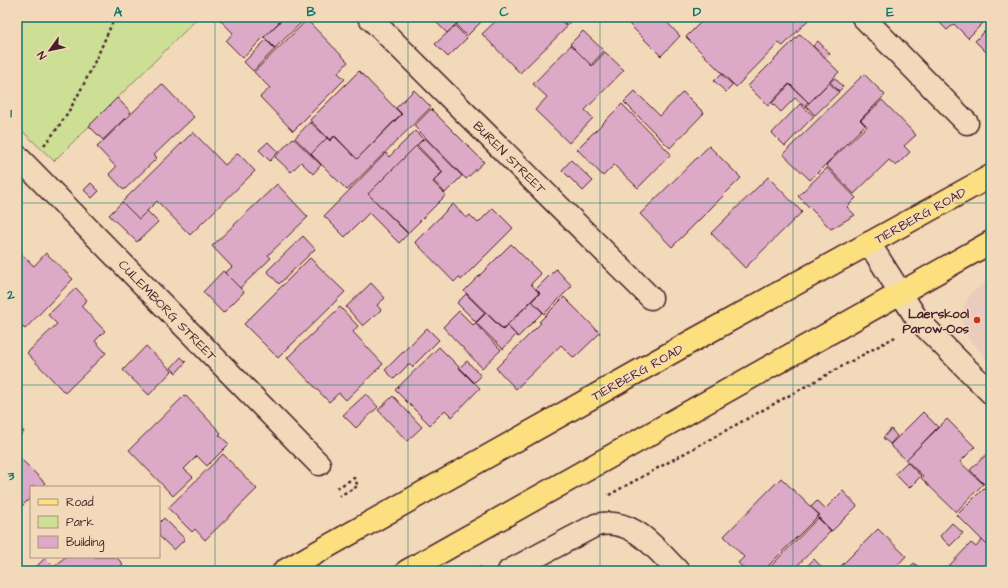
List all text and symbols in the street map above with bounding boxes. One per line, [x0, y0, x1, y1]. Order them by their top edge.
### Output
text: A [114, 3, 123, 21]
text: B [306, 3, 316, 21]
text: C [499, 3, 509, 21]
text: D [693, 3, 702, 21]
text: E [886, 3, 894, 21]
north arrow [30, 30, 70, 70]
text: N [34, 48, 50, 62]
text: 1 [10, 104, 12, 122]
street label: BUREN STREET [469, 117, 550, 199]
street label: TIERBERG ROAD [871, 183, 970, 249]
street label: CULEMBORG STREET [114, 256, 221, 366]
text: 2 [6, 286, 15, 304]
place label: Laerskool Parow-Oos [903, 305, 969, 338]
marker: Laerskool Parow-Oos [972, 315, 982, 325]
street label: TIERBERG ROAD [588, 340, 687, 406]
text: 3 [7, 467, 15, 485]
legend [30, 486, 160, 558]
text: Road [66, 494, 94, 511]
text: Park [66, 514, 94, 531]
text: Building [66, 534, 104, 552]

